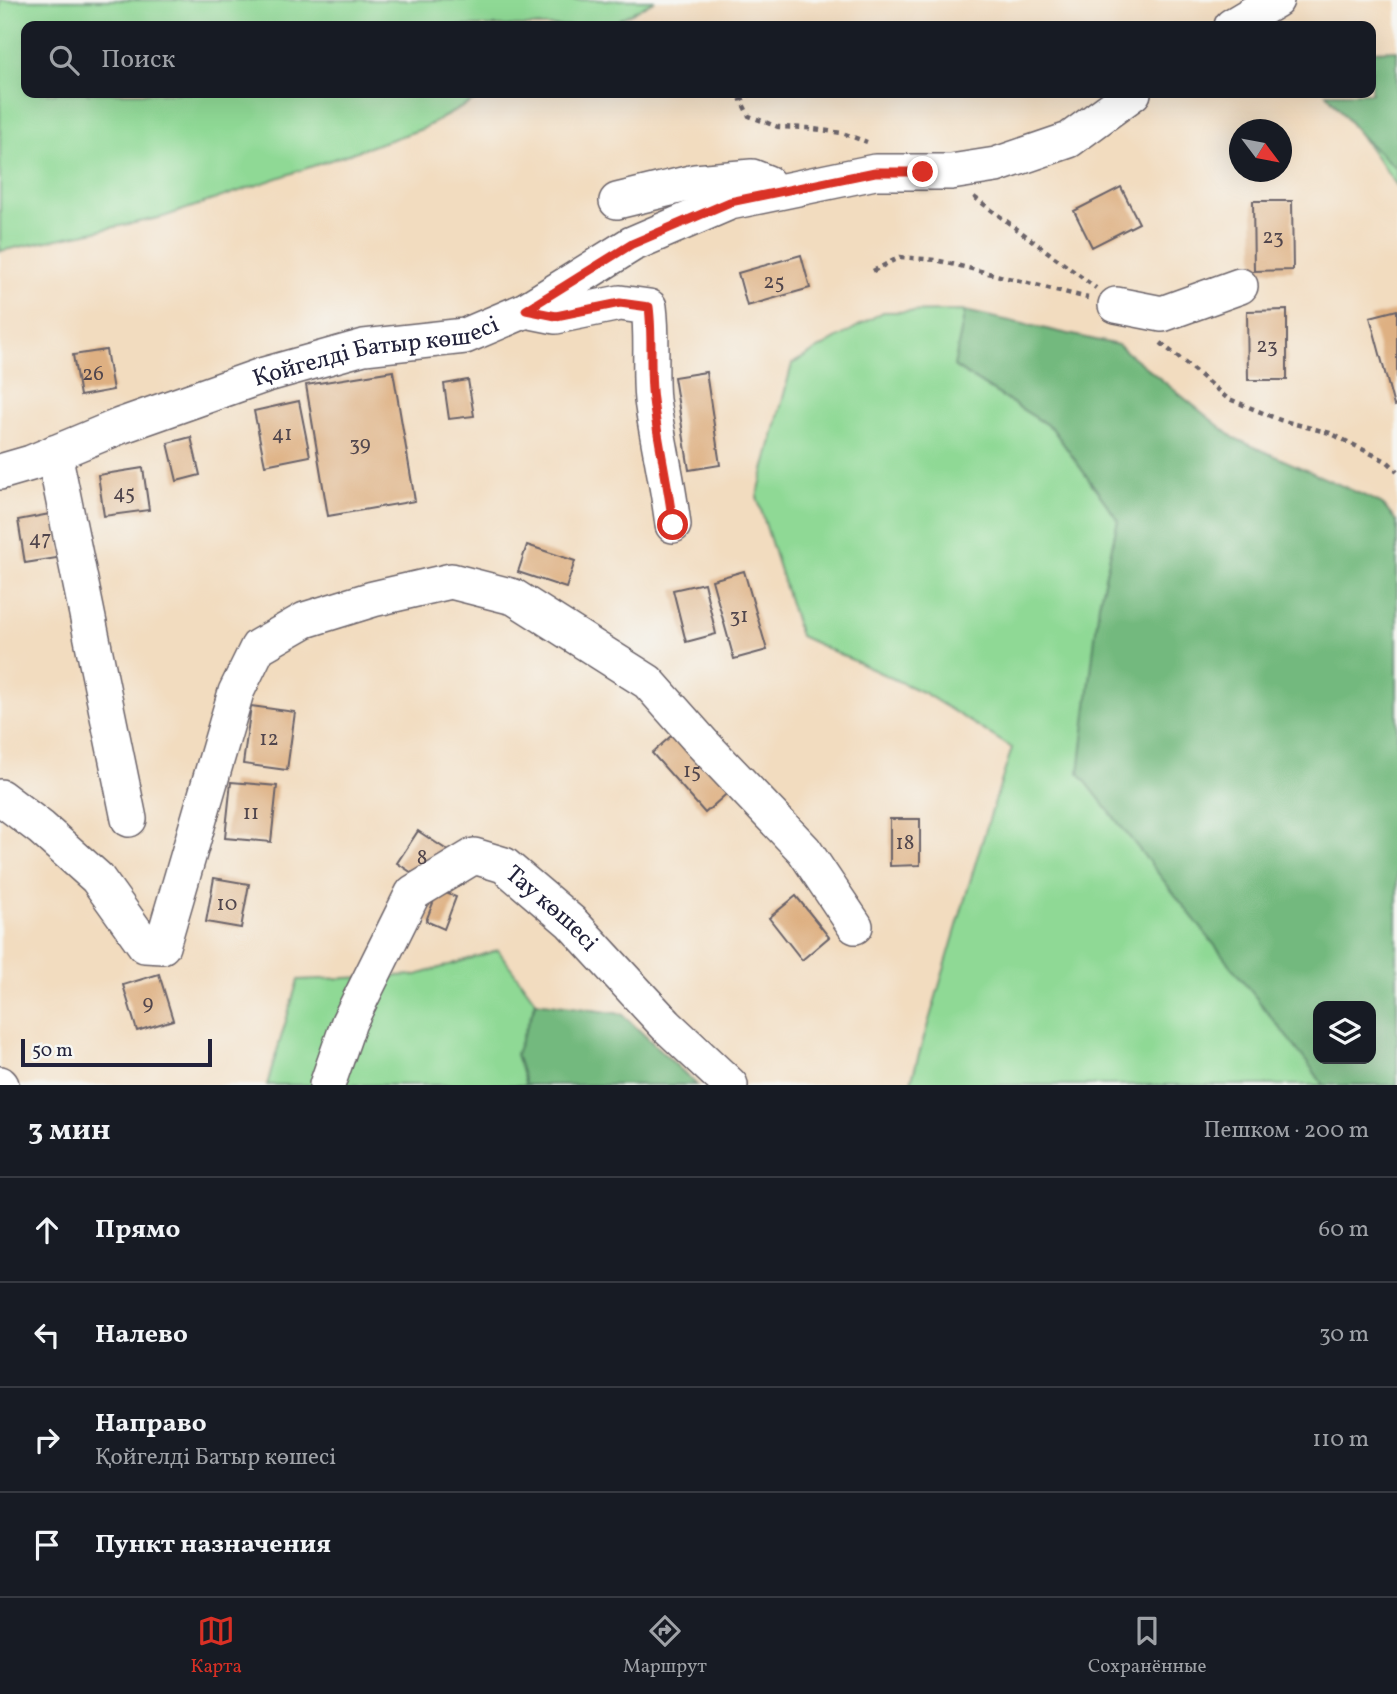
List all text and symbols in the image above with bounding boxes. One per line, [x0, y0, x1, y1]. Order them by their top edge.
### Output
search box [21, 21, 1376, 98]
icon: search [45, 41, 83, 79]
text: Поиск [101, 42, 175, 78]
north arrow [1229, 119, 1292, 182]
route end [907, 156, 938, 187]
house number: 23 [1262, 223, 1284, 252]
house number: 25 [763, 268, 785, 297]
street label: Қойгелді Батыр көшесі [248, 308, 505, 397]
house number: 23 [1256, 332, 1278, 361]
house number: 26 [82, 360, 104, 389]
house number: 41 [272, 420, 292, 449]
house number: 39 [349, 430, 371, 459]
house number: 45 [113, 479, 135, 508]
route start [657, 509, 688, 540]
house number: 47 [29, 525, 51, 554]
house number: 31 [730, 602, 748, 631]
house number: 12 [259, 725, 279, 754]
house number: 15 [683, 757, 701, 786]
house number: 11 [243, 799, 259, 828]
house number: 18 [896, 829, 914, 858]
house number: 8 [417, 844, 427, 873]
street label: Тау көшесі [497, 858, 605, 960]
house number: 10 [217, 890, 237, 919]
house number: 9 [143, 989, 154, 1018]
map controls [1313, 1001, 1376, 1064]
button: layers [1313, 1001, 1376, 1064]
scale bar [21, 1036, 212, 1068]
text: 50 m [32, 1038, 73, 1064]
text: 3 мин [28, 1110, 111, 1152]
text: Пешком · 200 m [1203, 1115, 1369, 1147]
icon: ahead [28, 1211, 66, 1249]
text: Прямо [95, 1212, 180, 1248]
text: 60 m [1319, 1214, 1369, 1246]
icon: left [28, 1316, 66, 1354]
text: Налево [95, 1317, 188, 1353]
text: 30 m [1319, 1319, 1369, 1351]
text: Направо [95, 1406, 207, 1442]
icon: right [28, 1421, 66, 1459]
text: 110 m [1312, 1424, 1369, 1456]
text: Қойгелді Батыр көшесі [95, 1442, 336, 1474]
icon: arrive [28, 1526, 66, 1564]
text: Пункт назначения [95, 1527, 331, 1563]
tab: Карта [191, 1612, 242, 1680]
tab: Маршрут [623, 1612, 707, 1680]
tab: Сохранённые [1088, 1612, 1206, 1680]

